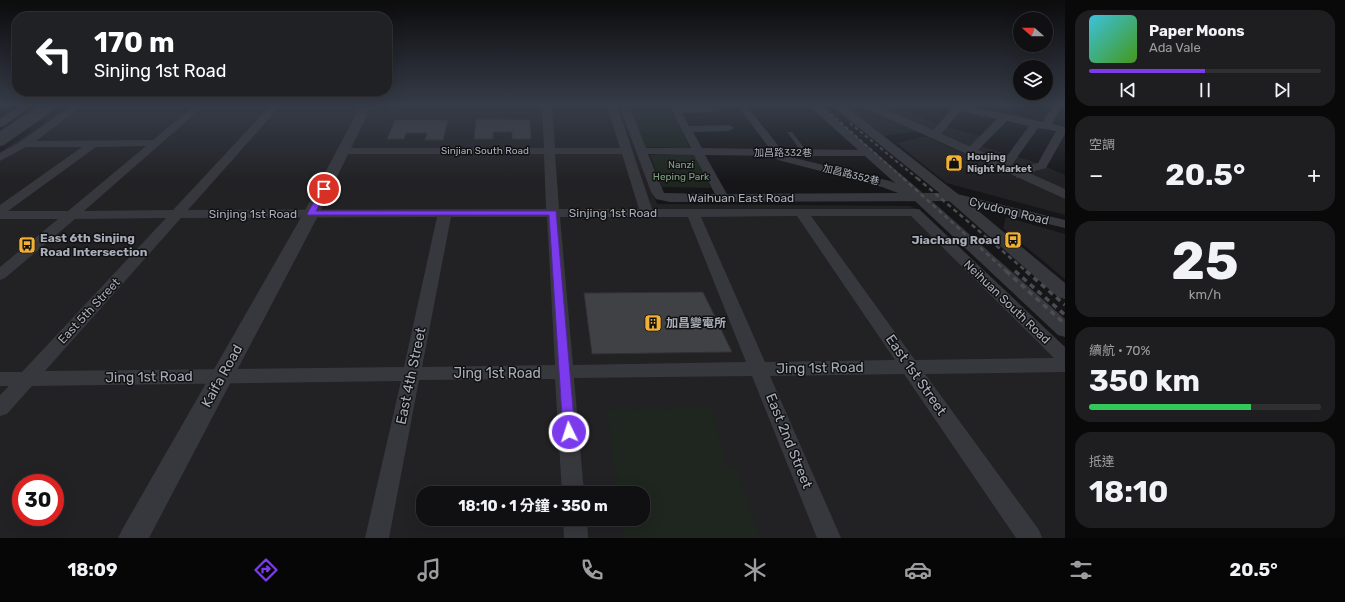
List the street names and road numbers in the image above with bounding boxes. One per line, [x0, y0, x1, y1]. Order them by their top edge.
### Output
street label: Sinjian South Road [441, 145, 529, 157]
street label: 加昌路332巷 [754, 147, 812, 159]
street label: 加昌路352巷 [821, 162, 881, 188]
street label: Waihuan East Road [688, 191, 794, 205]
street label: Cyudong Road [968, 194, 1050, 228]
street label: Sinjing 1st Road [569, 206, 657, 220]
street label: Sinjing 1st Road [209, 207, 297, 221]
street label: Neihuan South Road [961, 257, 1053, 347]
street label: East 5th Street [55, 275, 123, 347]
street label: East 4th Street [392, 325, 430, 426]
street label: East 1st Street [882, 331, 950, 419]
street label: Kaifa Road [198, 342, 246, 410]
street label: Jing 1st Road [776, 359, 864, 377]
street label: Jing 1st Road [453, 365, 541, 382]
street label: Jing 1st Road [105, 368, 193, 386]
street label: East 2nd Street [762, 391, 816, 492]

